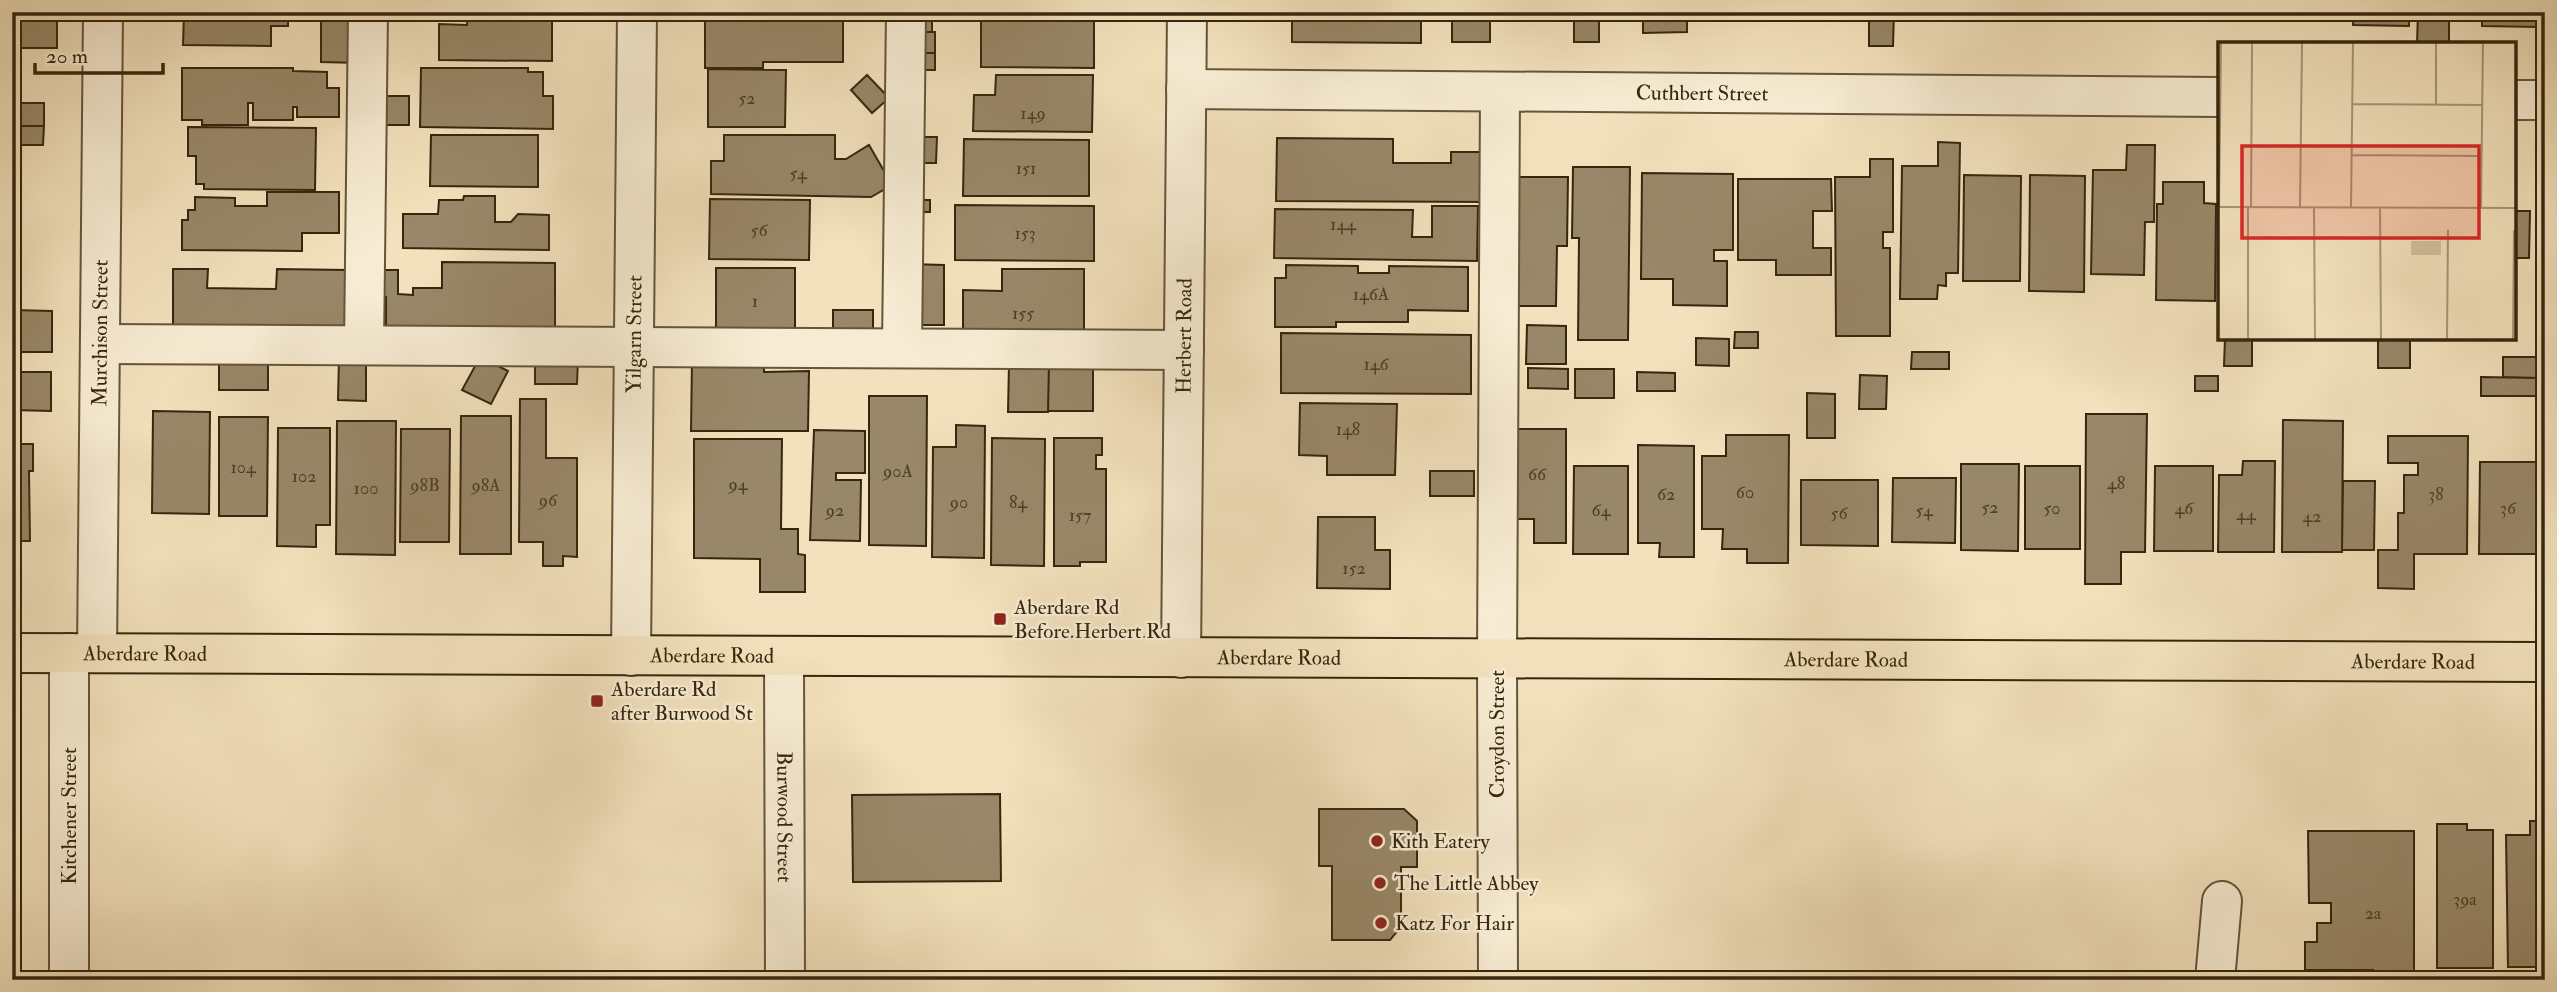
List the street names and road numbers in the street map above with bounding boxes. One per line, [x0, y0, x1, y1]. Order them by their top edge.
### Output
street label: Cuthbert Street [1636, 79, 1769, 108]
street label: Murchison Street [86, 259, 115, 407]
street label: Yilgarn Street [620, 275, 649, 393]
street label: Herbert Road [1170, 277, 1199, 394]
street label: Aberdare Road [82, 640, 208, 668]
street label: Aberdare Road [649, 642, 775, 670]
street label: Aberdare Road [1216, 644, 1342, 672]
street label: Aberdare Road [1783, 646, 1909, 674]
street label: Aberdare Road [2350, 648, 2476, 676]
street label: Croydon Street [1484, 670, 1511, 798]
street label: Kitchener Street [56, 747, 83, 885]
street label: Burwood Street [770, 751, 798, 883]

